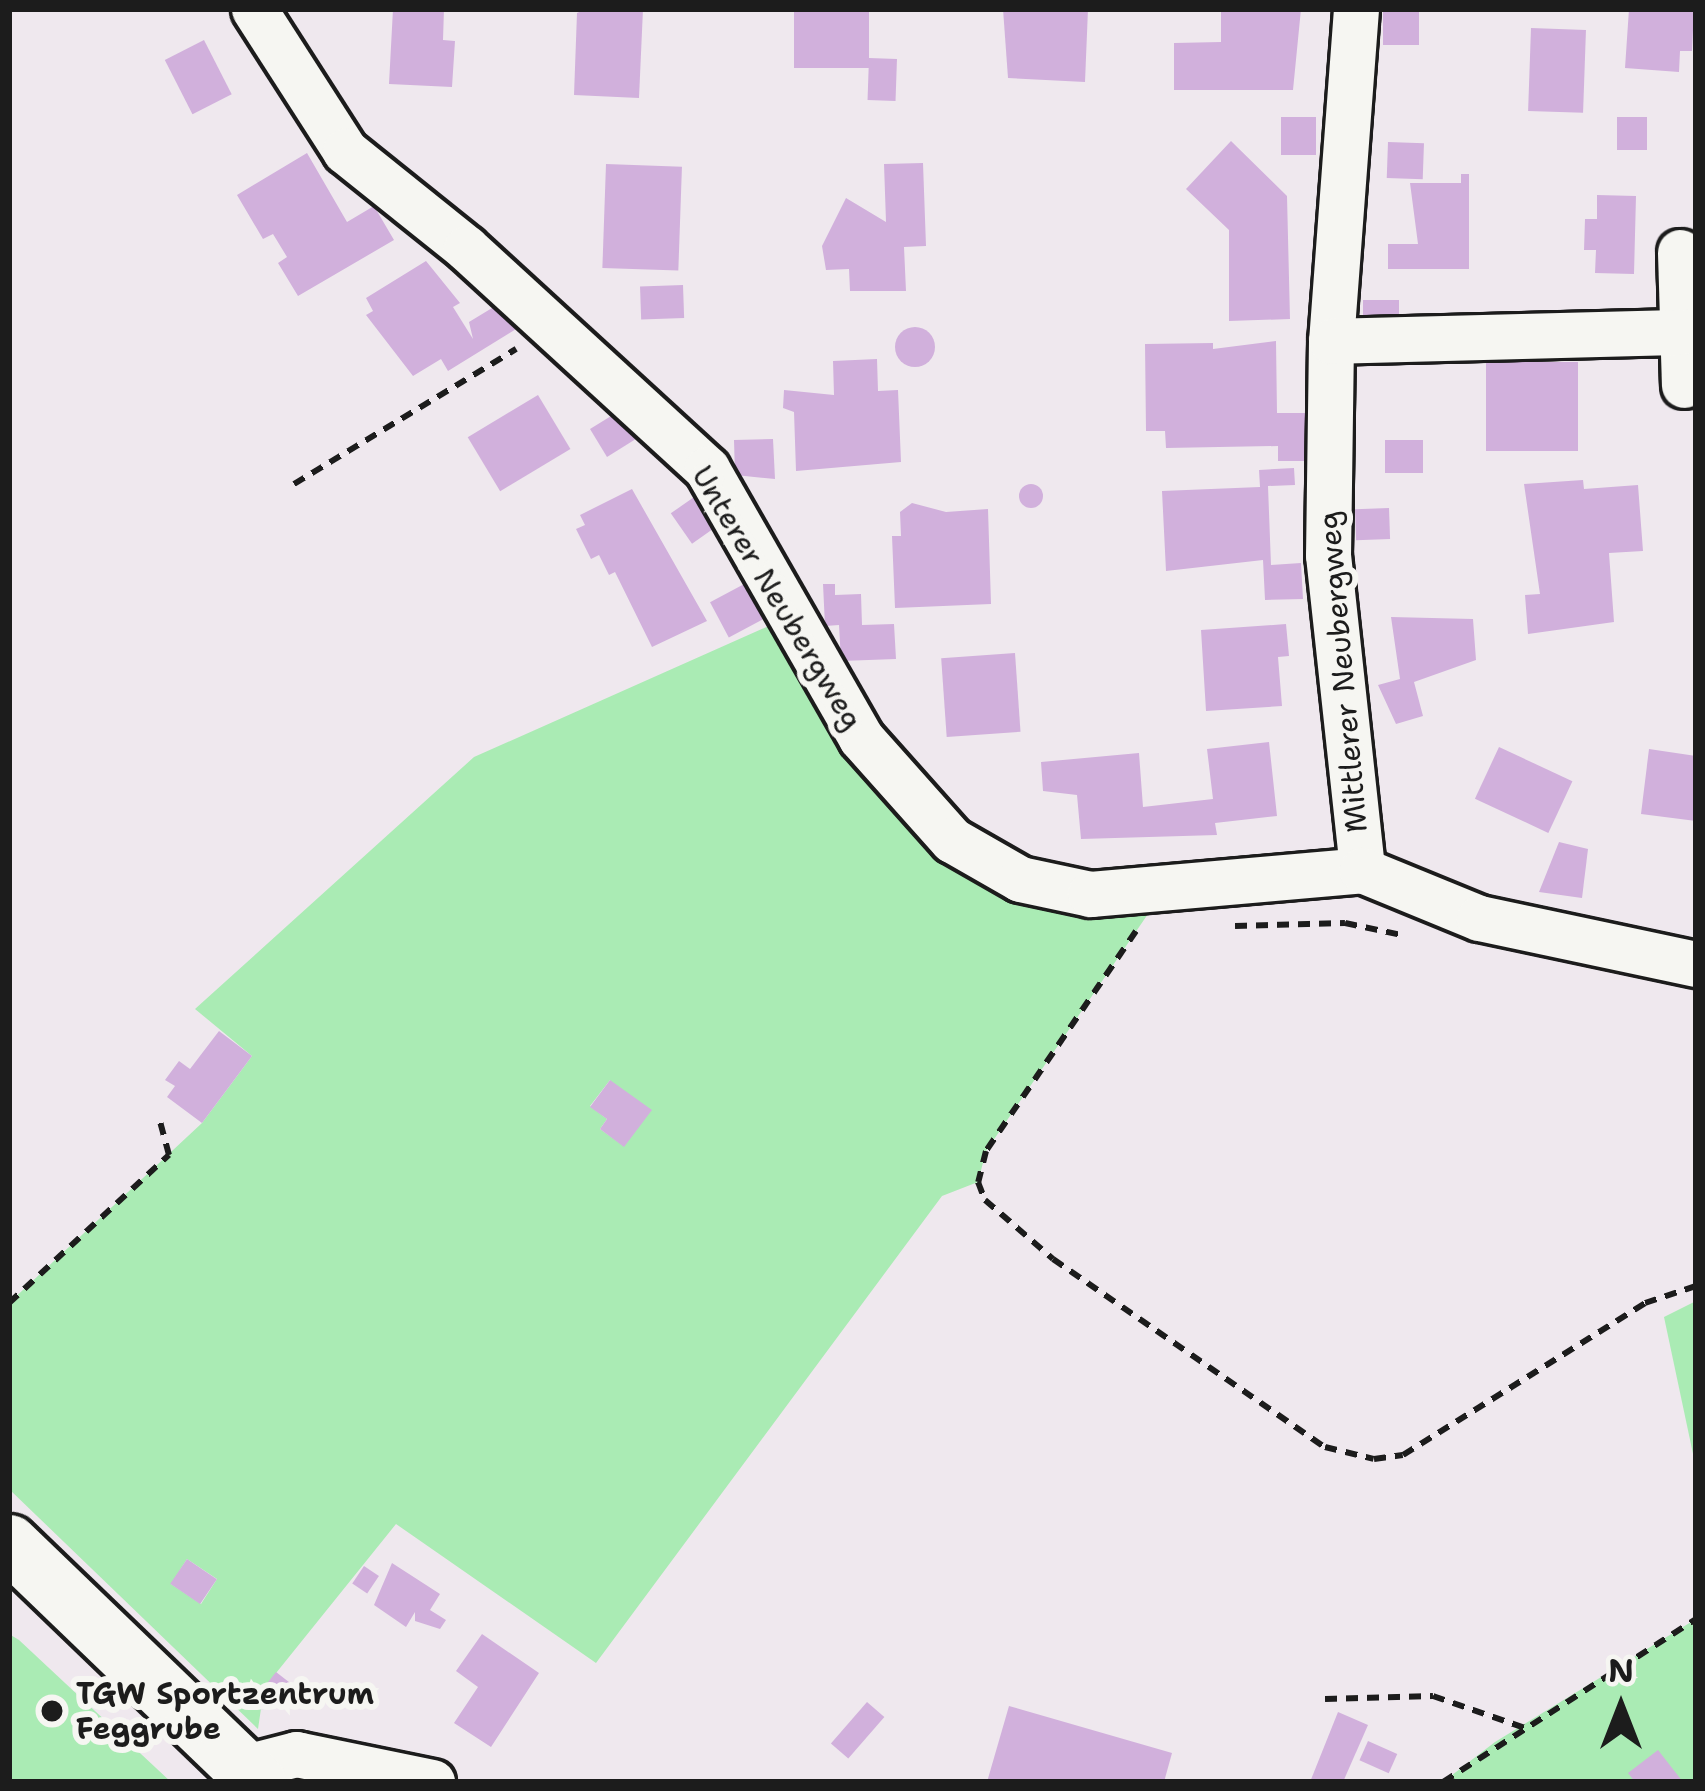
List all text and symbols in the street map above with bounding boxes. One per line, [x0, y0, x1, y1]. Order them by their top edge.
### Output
street label: Unterer Neubergweg [684, 459, 870, 737]
street label: Mittlerer Neubergweg [1311, 510, 1375, 834]
north arrow [1561, 1647, 1681, 1767]
text: N [1608, 1648, 1634, 1693]
place label: TGW Sportzentrum Feggrube [76, 1676, 374, 1746]
marker: TGW Sportzentrum Feggrube [39, 1698, 65, 1724]

